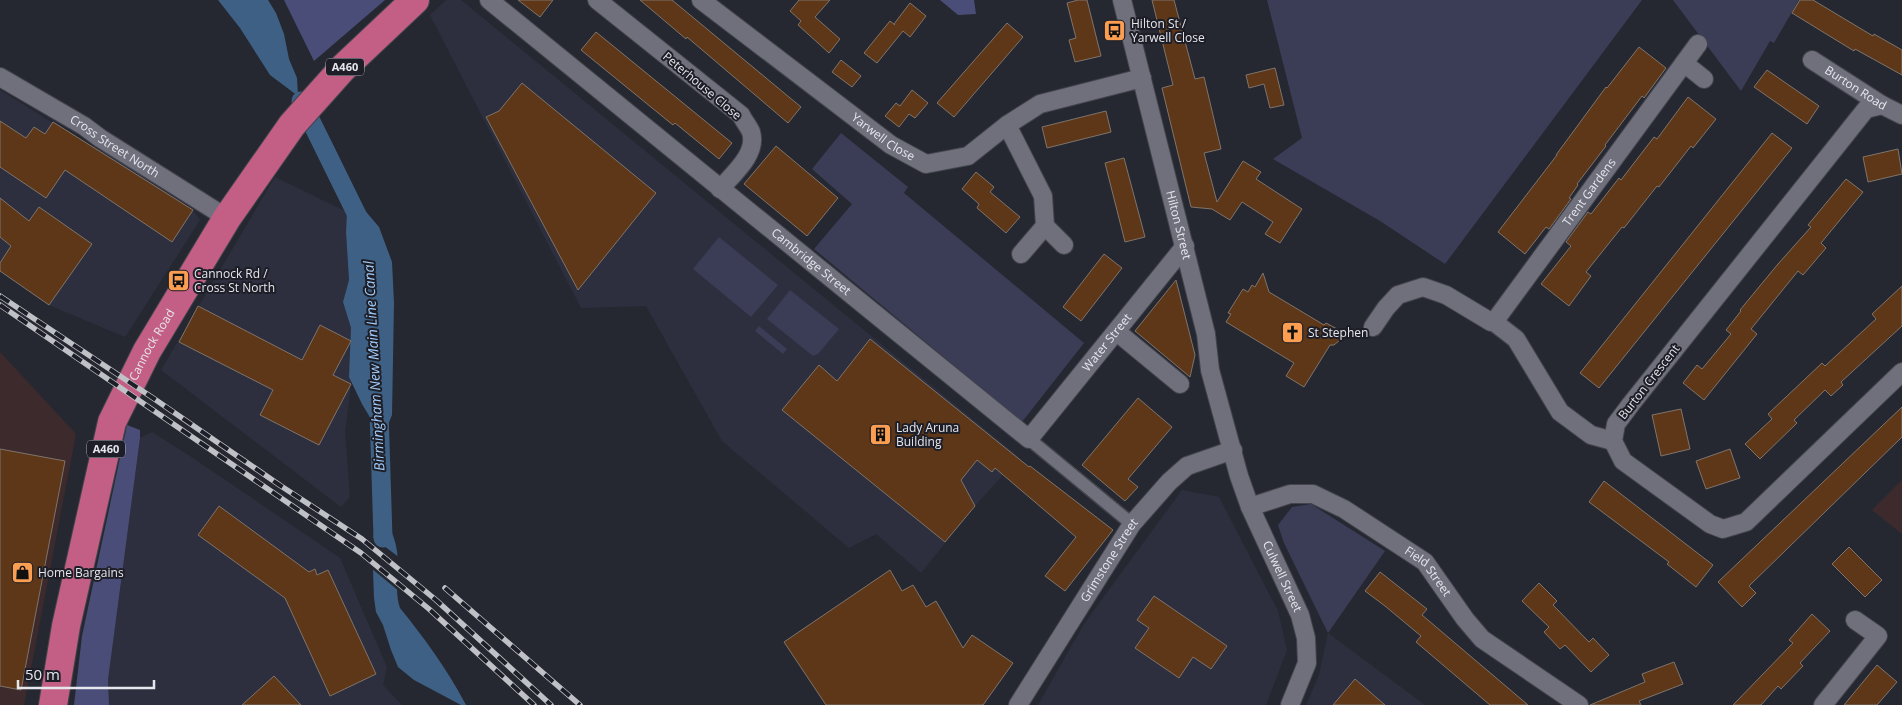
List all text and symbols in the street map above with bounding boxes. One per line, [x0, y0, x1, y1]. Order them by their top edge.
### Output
place label: Hilton St / Yarwell Close [1131, 15, 1205, 46]
bus stop icon: Hilton St / Yarwell Close [1103, 19, 1127, 43]
street label: Peterhouse Close [659, 48, 745, 124]
road number: A460 [326, 58, 364, 76]
street label: Burton Road [1822, 61, 1890, 114]
street label: Yarwell Close [848, 109, 918, 165]
street label: Cross Street North [67, 111, 163, 181]
street label: Trent Gardens [1558, 154, 1620, 229]
street label: Hilton Street [1162, 189, 1196, 261]
street label: Cambridge Street [768, 224, 855, 299]
water label: Birmingham New Main Line Canal [358, 260, 388, 472]
place label: Cannock Rd / Cross St North [194, 265, 275, 296]
bus stop icon: Cannock Rd / Cross St North [166, 269, 190, 293]
street label: Cannock Road [125, 306, 178, 384]
street label: Water Street [1078, 309, 1135, 375]
church icon: St Stephen [1280, 321, 1304, 345]
place label: St Stephen [1308, 324, 1368, 341]
street label: Burton Crescent [1614, 341, 1683, 423]
place label: Lady Aruna Building [896, 419, 959, 450]
building icon: Lady Aruna Building [868, 423, 892, 447]
road number: A460 [87, 440, 125, 458]
street label: Grimstone Street [1076, 514, 1141, 605]
street label: Culwell Street [1259, 538, 1306, 615]
street label: Field Street [1402, 542, 1455, 600]
shop icon: Home Bargains [10, 561, 34, 585]
place label: Home Bargains [38, 564, 124, 581]
scale bar [18, 658, 154, 690]
text: 50 m [25, 664, 60, 684]

